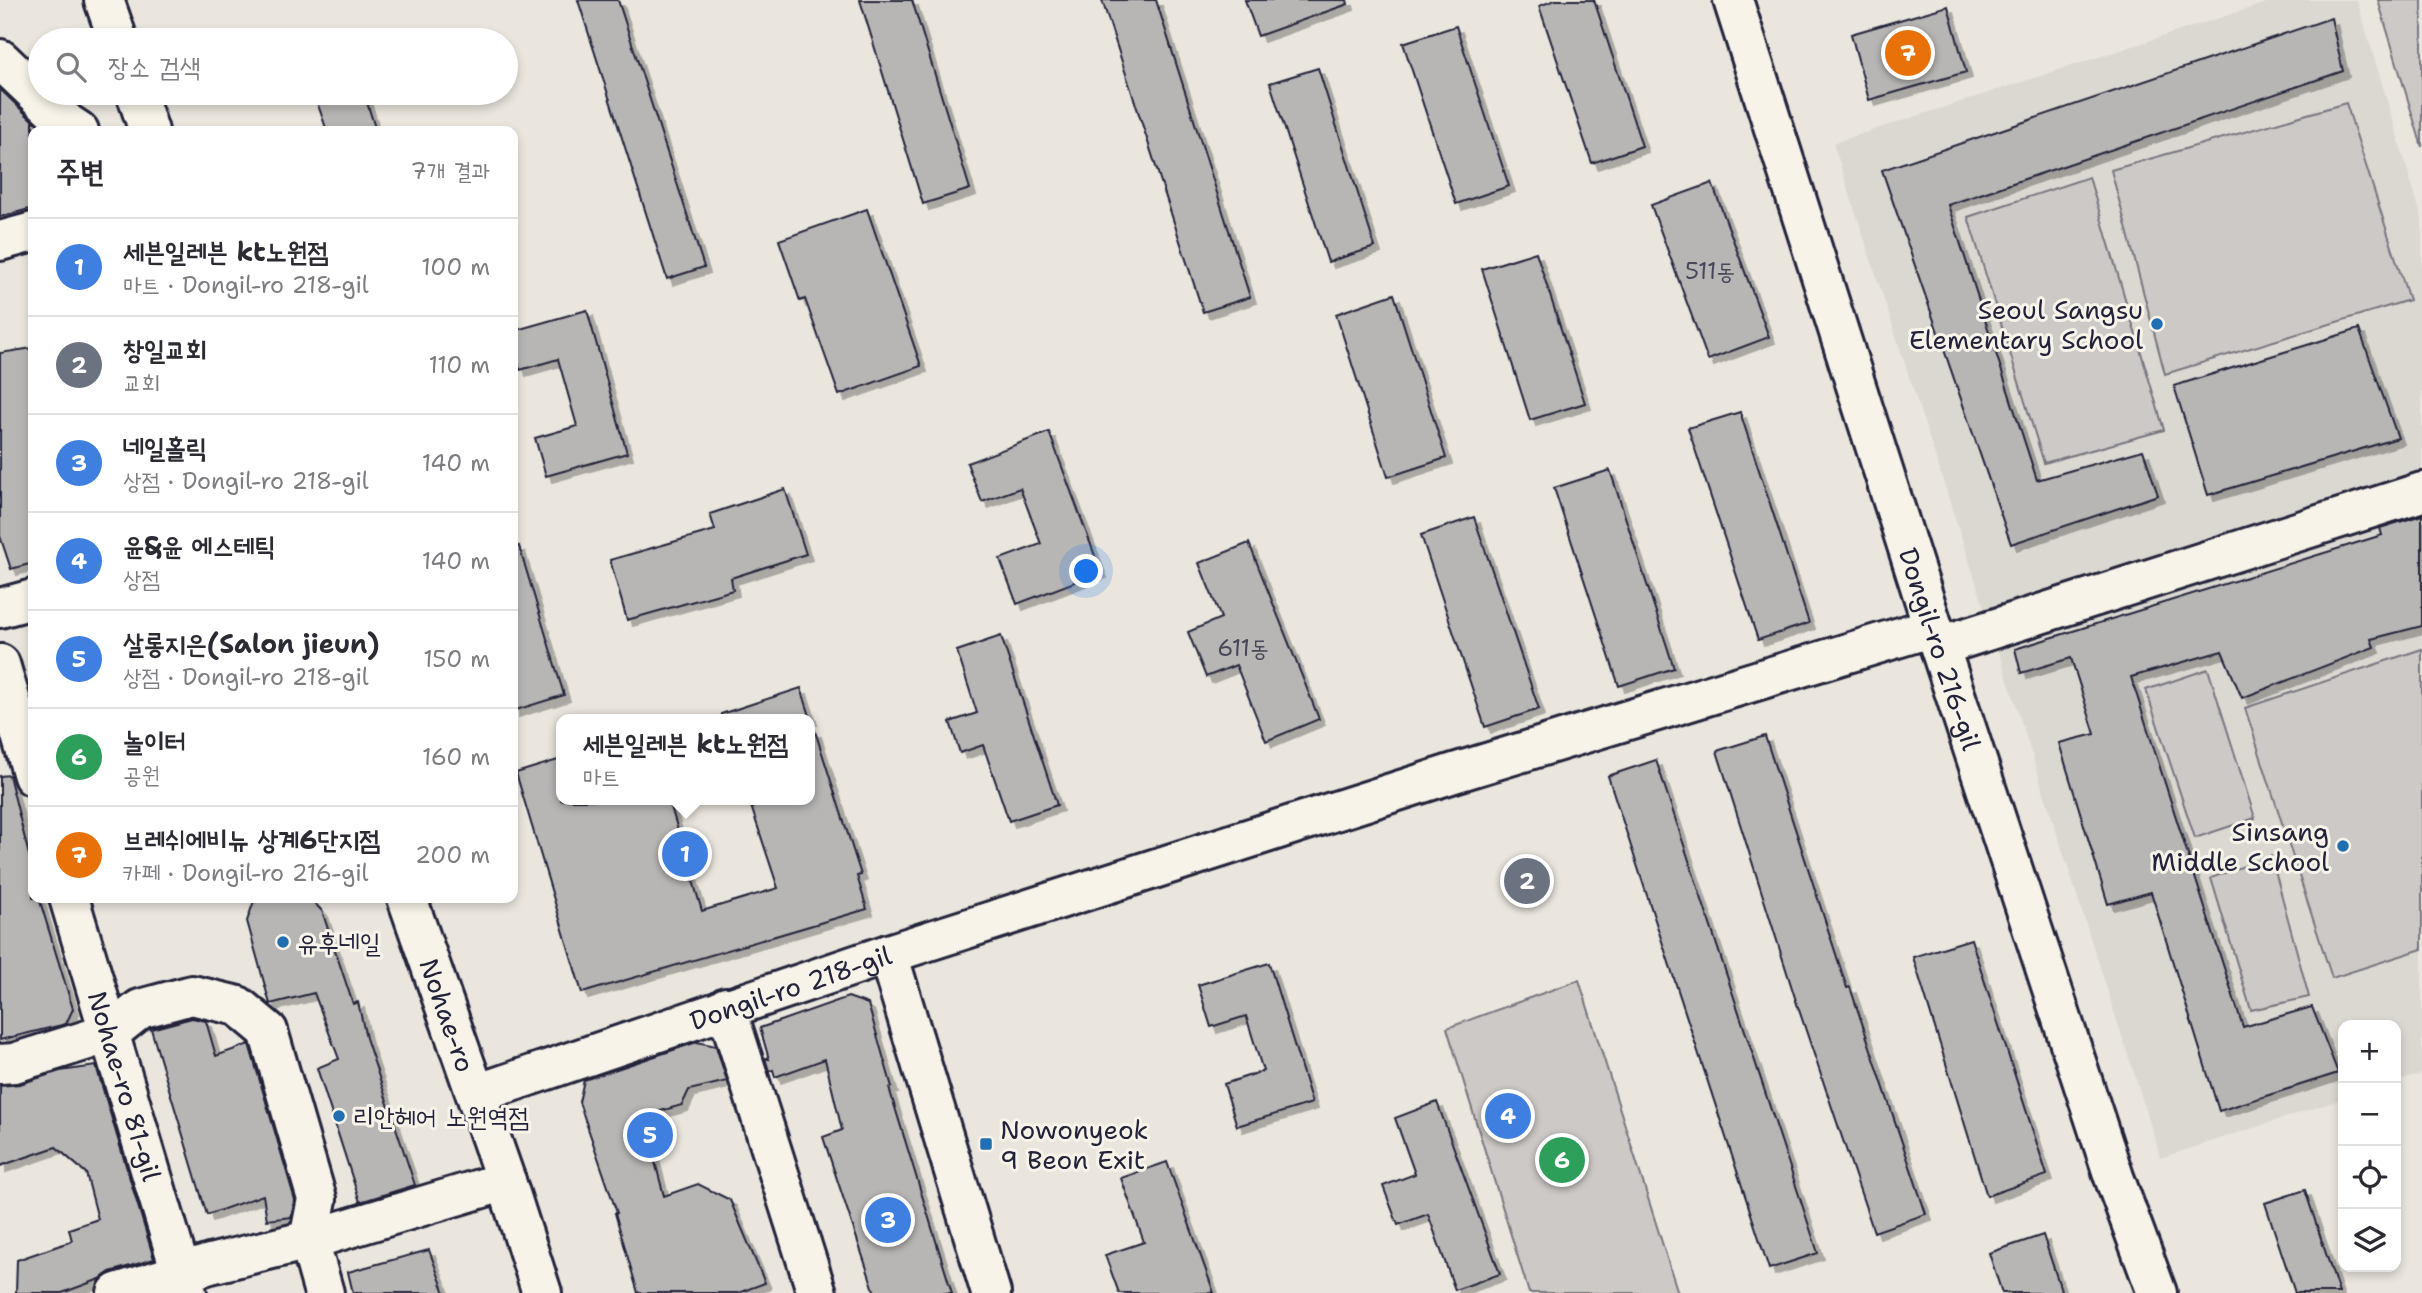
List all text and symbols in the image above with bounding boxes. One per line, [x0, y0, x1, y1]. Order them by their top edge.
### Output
pin: 7 [1885, 27, 1931, 79]
search box [28, 28, 518, 105]
icon: search [52, 48, 90, 86]
text: 장소 검색 [108, 49, 201, 84]
text: 주변 [56, 151, 104, 192]
text: 7개 결과 [411, 156, 490, 186]
text: 세븐일레븐 kt노원점 [123, 234, 328, 269]
text: 1 [74, 252, 84, 282]
text: 100 m [421, 252, 490, 282]
house number: 511동 [1685, 256, 1735, 286]
text: 마트 · Dongil-ro 218-gil [123, 270, 369, 300]
place label: Seoul Sangsu Elementary School [1909, 292, 2143, 357]
marker: Seoul Sangsu Elementary School [2149, 316, 2165, 332]
text: 창일교회 [123, 332, 207, 367]
text: 2 [71, 350, 87, 380]
text: 110 m [428, 350, 490, 380]
text: 교회 [123, 368, 160, 398]
text: 네일홀릭 [123, 430, 207, 465]
text: 3 [71, 448, 87, 478]
text: 140 m [422, 448, 490, 478]
text: 상점 · Dongil-ro 218-gil [123, 466, 369, 496]
text: 윤&윤 에스테틱 [123, 528, 275, 563]
street label: Dongil-ro 216-gil [1891, 543, 1990, 754]
text: 4 [71, 546, 87, 576]
text: 140 m [422, 546, 490, 576]
your location [1069, 554, 1103, 588]
text: 상점 [123, 564, 160, 594]
text: 살롱지은(Salon jieun) [123, 626, 380, 661]
house number: 611동 [1217, 633, 1269, 663]
text: 5 [72, 644, 86, 674]
text: 150 m [423, 644, 490, 674]
text: 상점 · Dongil-ro 218-gil [123, 662, 369, 692]
popup [556, 714, 815, 805]
text: 놀이터 [123, 724, 186, 759]
text: 세븐일레븐 kt노원점 [583, 726, 788, 761]
text: 6 [71, 742, 87, 772]
text: 160 m [422, 742, 490, 772]
text: 공원 [123, 760, 160, 790]
text: 마트 [583, 762, 620, 792]
place label: Sinsang Middle School [2151, 814, 2329, 879]
text: 브레쉬에비뉴 상계6단지점 [123, 822, 380, 857]
pin: 1 [662, 828, 708, 880]
marker: Sinsang Middle School [2335, 838, 2351, 854]
text: 7 [71, 840, 87, 870]
text: 200 m [415, 840, 490, 870]
pin: 2 [1504, 855, 1550, 907]
text: 카페 · Dongil-ro 216-gil [123, 858, 368, 888]
place label: 유후네일 [297, 925, 381, 960]
marker: 유후네일 [275, 934, 291, 950]
street label: Dongil-ro 218-gil [685, 937, 896, 1038]
street label: Nohae-ro [412, 953, 484, 1077]
street label: Nohae-ro 81-gil [80, 987, 170, 1185]
map controls [2338, 1020, 2401, 1272]
button: + [2338, 1020, 2401, 1083]
button: − [2338, 1083, 2401, 1146]
pin: 4 [1485, 1090, 1531, 1142]
place label: 리안헤어 노원역점 [353, 1099, 529, 1134]
marker: 리안헤어 노원역점 [331, 1108, 347, 1124]
pin: 5 [627, 1109, 673, 1161]
place label: Nowonyeok 9 Beon Exit [1000, 1112, 1148, 1177]
pin: 6 [1539, 1134, 1585, 1186]
marker: Nowonyeok 9 Beon Exit [978, 1136, 994, 1152]
button: locate [2338, 1146, 2401, 1209]
pin: 3 [865, 1194, 911, 1246]
button: layers [2338, 1209, 2401, 1272]

